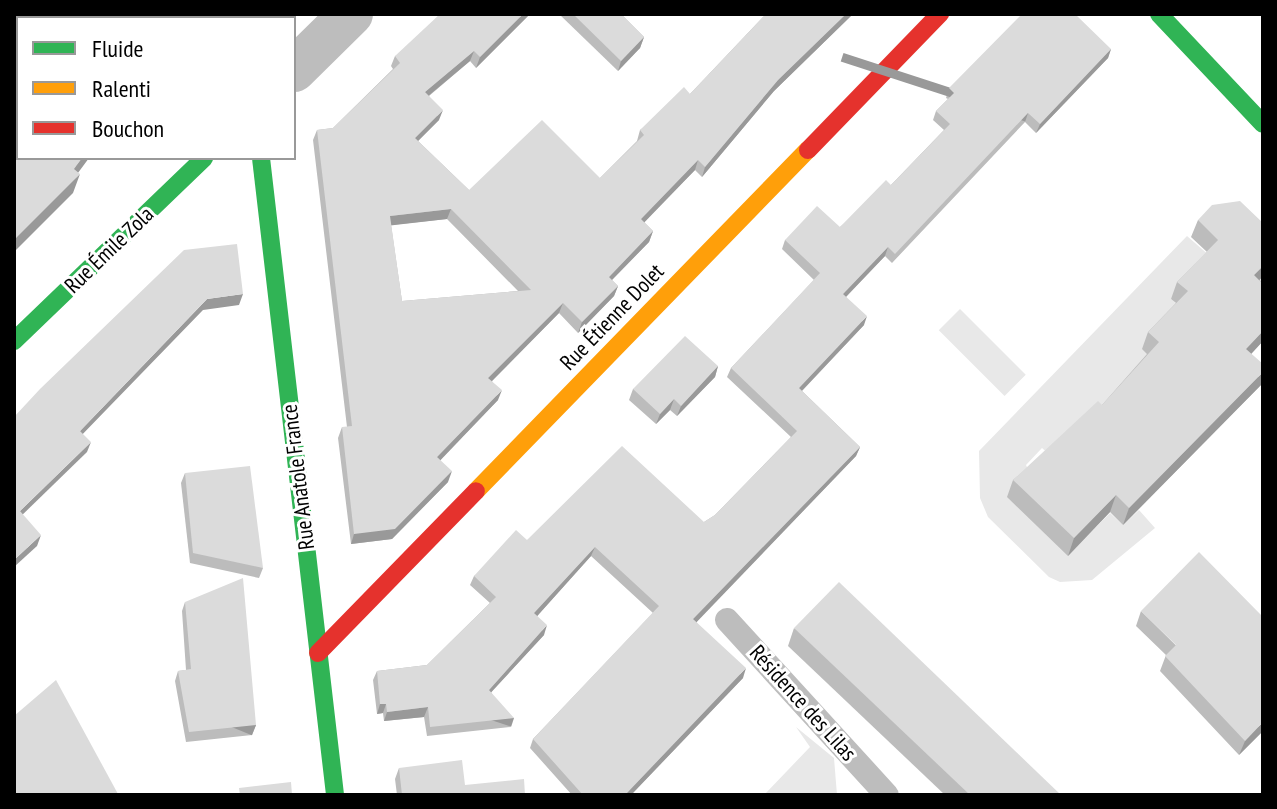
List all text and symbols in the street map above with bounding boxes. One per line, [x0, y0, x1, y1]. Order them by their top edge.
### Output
legend [16, 16, 296, 160]
text: Fluide [92, 33, 143, 64]
text: Ralenti [92, 73, 151, 104]
text: Bouchon [92, 113, 164, 144]
street label: Rue Émile Zola [59, 201, 159, 299]
street label: Rue Étienne Dolet [555, 258, 669, 376]
street label: Rue Anatole France [276, 402, 320, 552]
street label: Résidence des Lilas [744, 640, 862, 766]

